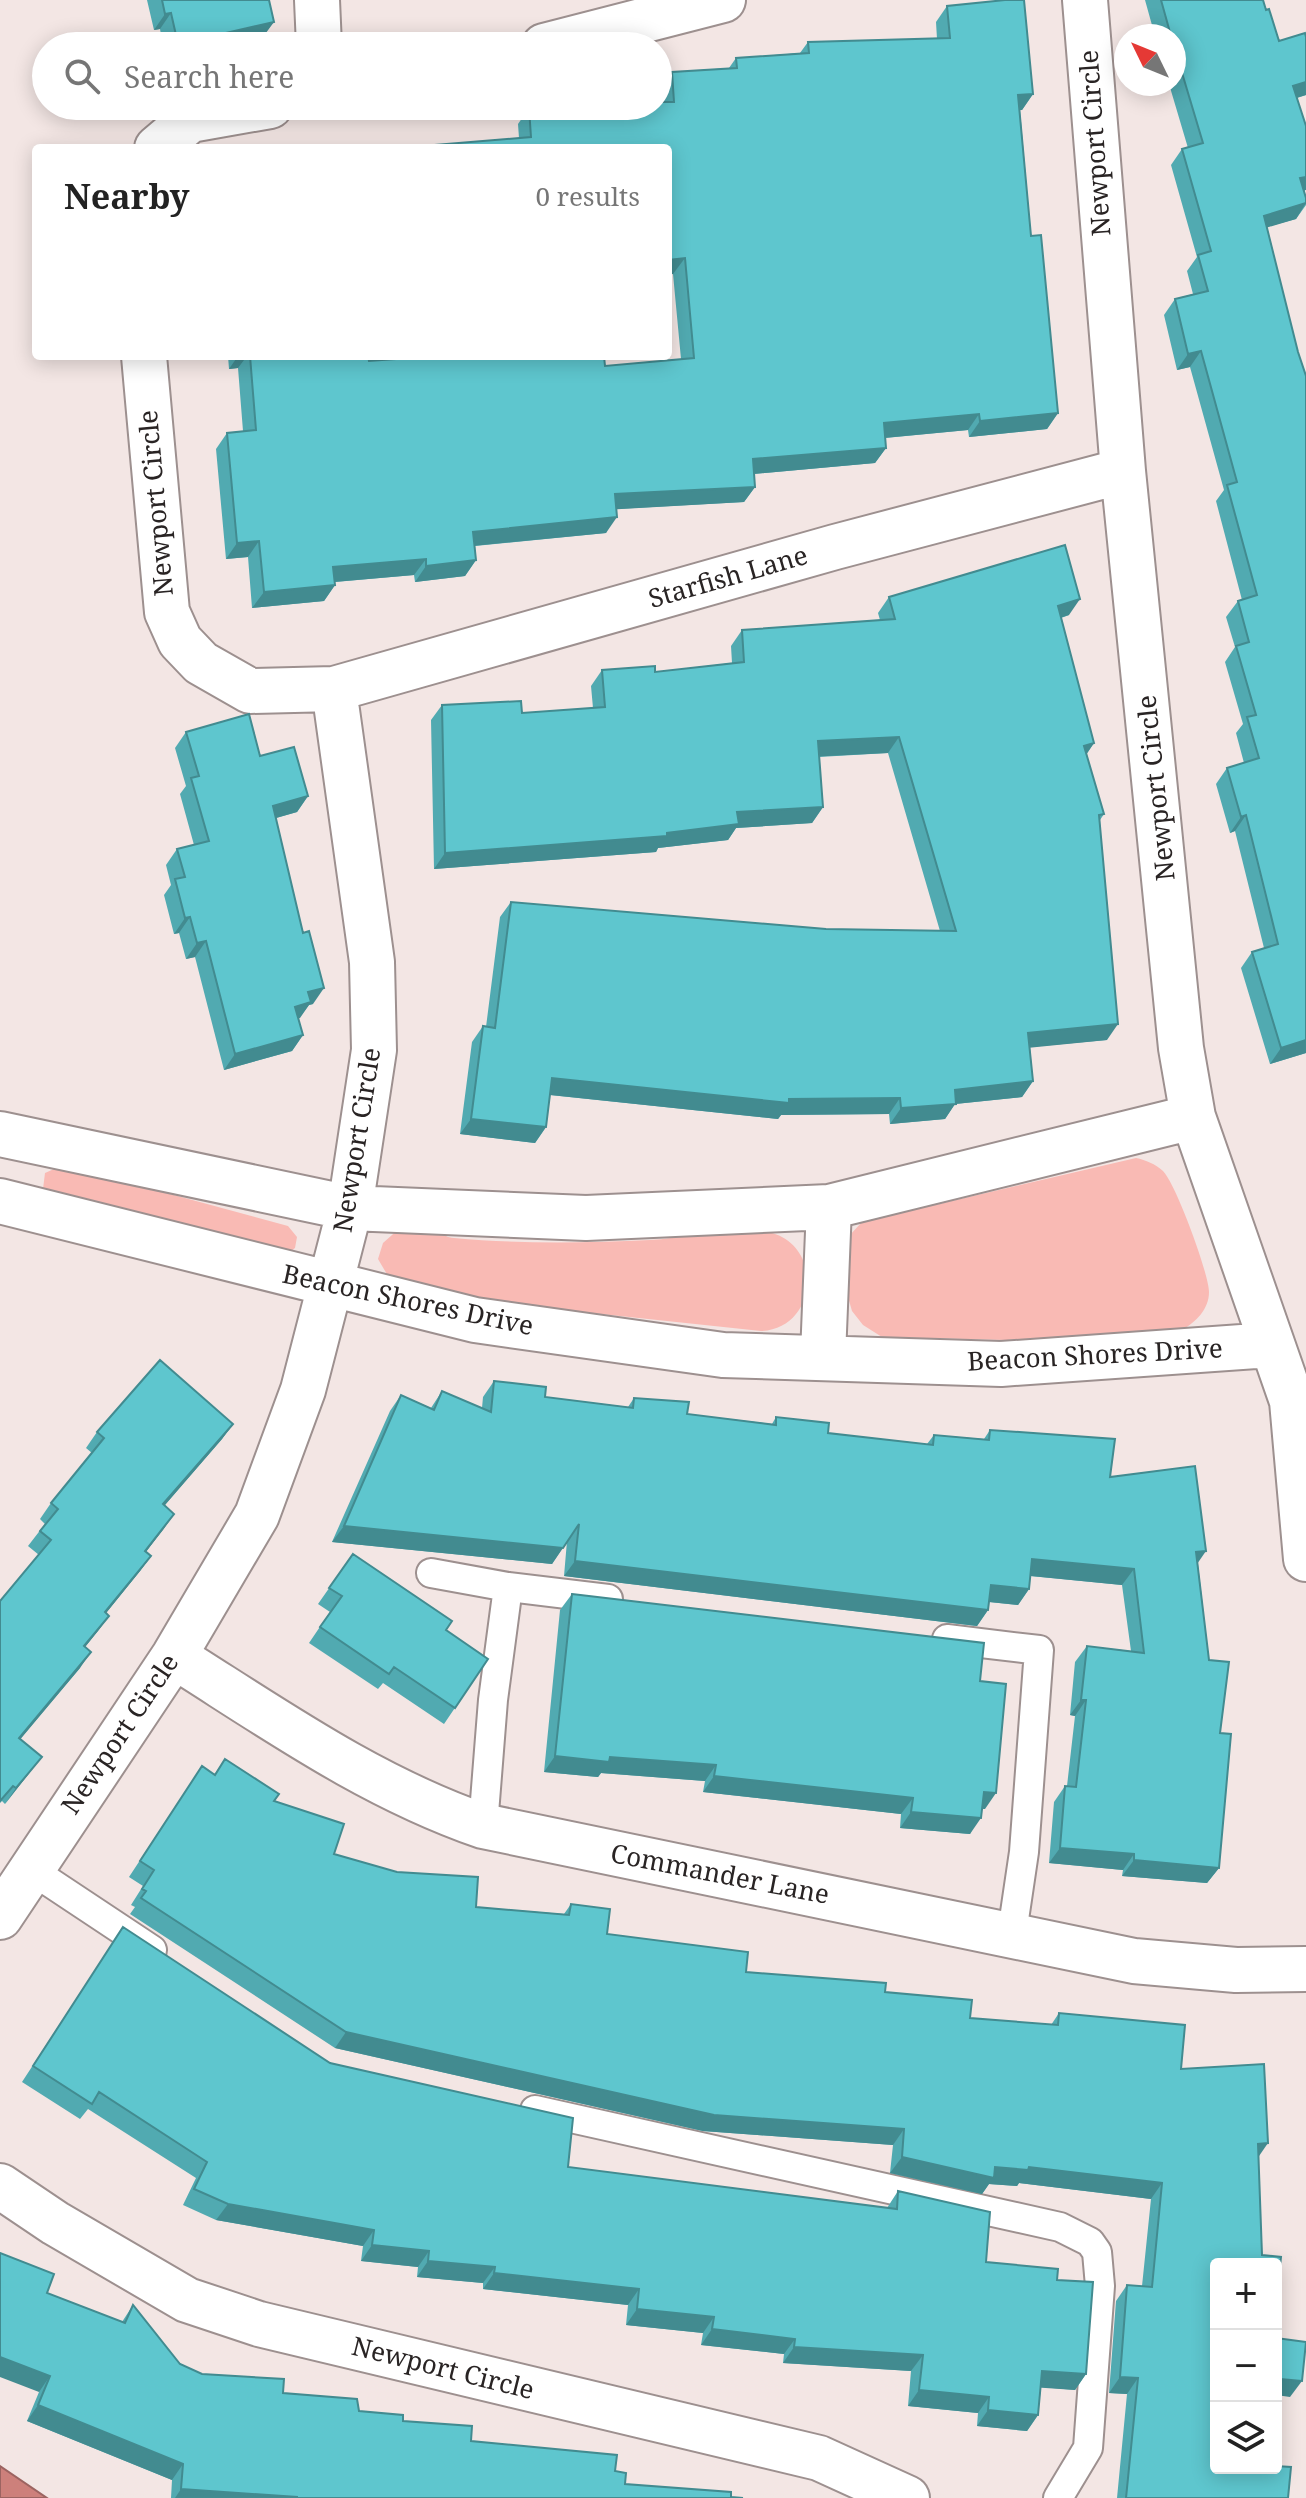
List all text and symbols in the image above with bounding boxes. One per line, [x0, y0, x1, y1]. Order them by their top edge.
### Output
north arrow [1114, 24, 1186, 96]
search box [32, 32, 672, 120]
street label: Newport Circle [1070, 49, 1118, 237]
icon: search [60, 54, 104, 98]
text: Search here [124, 56, 294, 97]
text: Nearby [64, 173, 190, 219]
text: 0 results [535, 178, 640, 214]
street label: Newport Circle [129, 409, 181, 598]
street label: Starfish Lane [644, 536, 811, 616]
street label: Newport Circle [1127, 693, 1183, 883]
street label: Newport Circle [324, 1045, 388, 1235]
street label: Beacon Shores Drive [279, 1255, 537, 1343]
street label: Beacon Shores Drive [966, 1329, 1224, 1379]
street label: Newport Circle [52, 1646, 186, 1821]
street label: Commander Lane [608, 1834, 833, 1912]
map controls [1210, 2258, 1282, 2474]
button: + [1210, 2258, 1282, 2330]
street label: Newport Circle [348, 2327, 538, 2407]
button: − [1210, 2330, 1282, 2402]
button: layers [1210, 2402, 1282, 2474]

